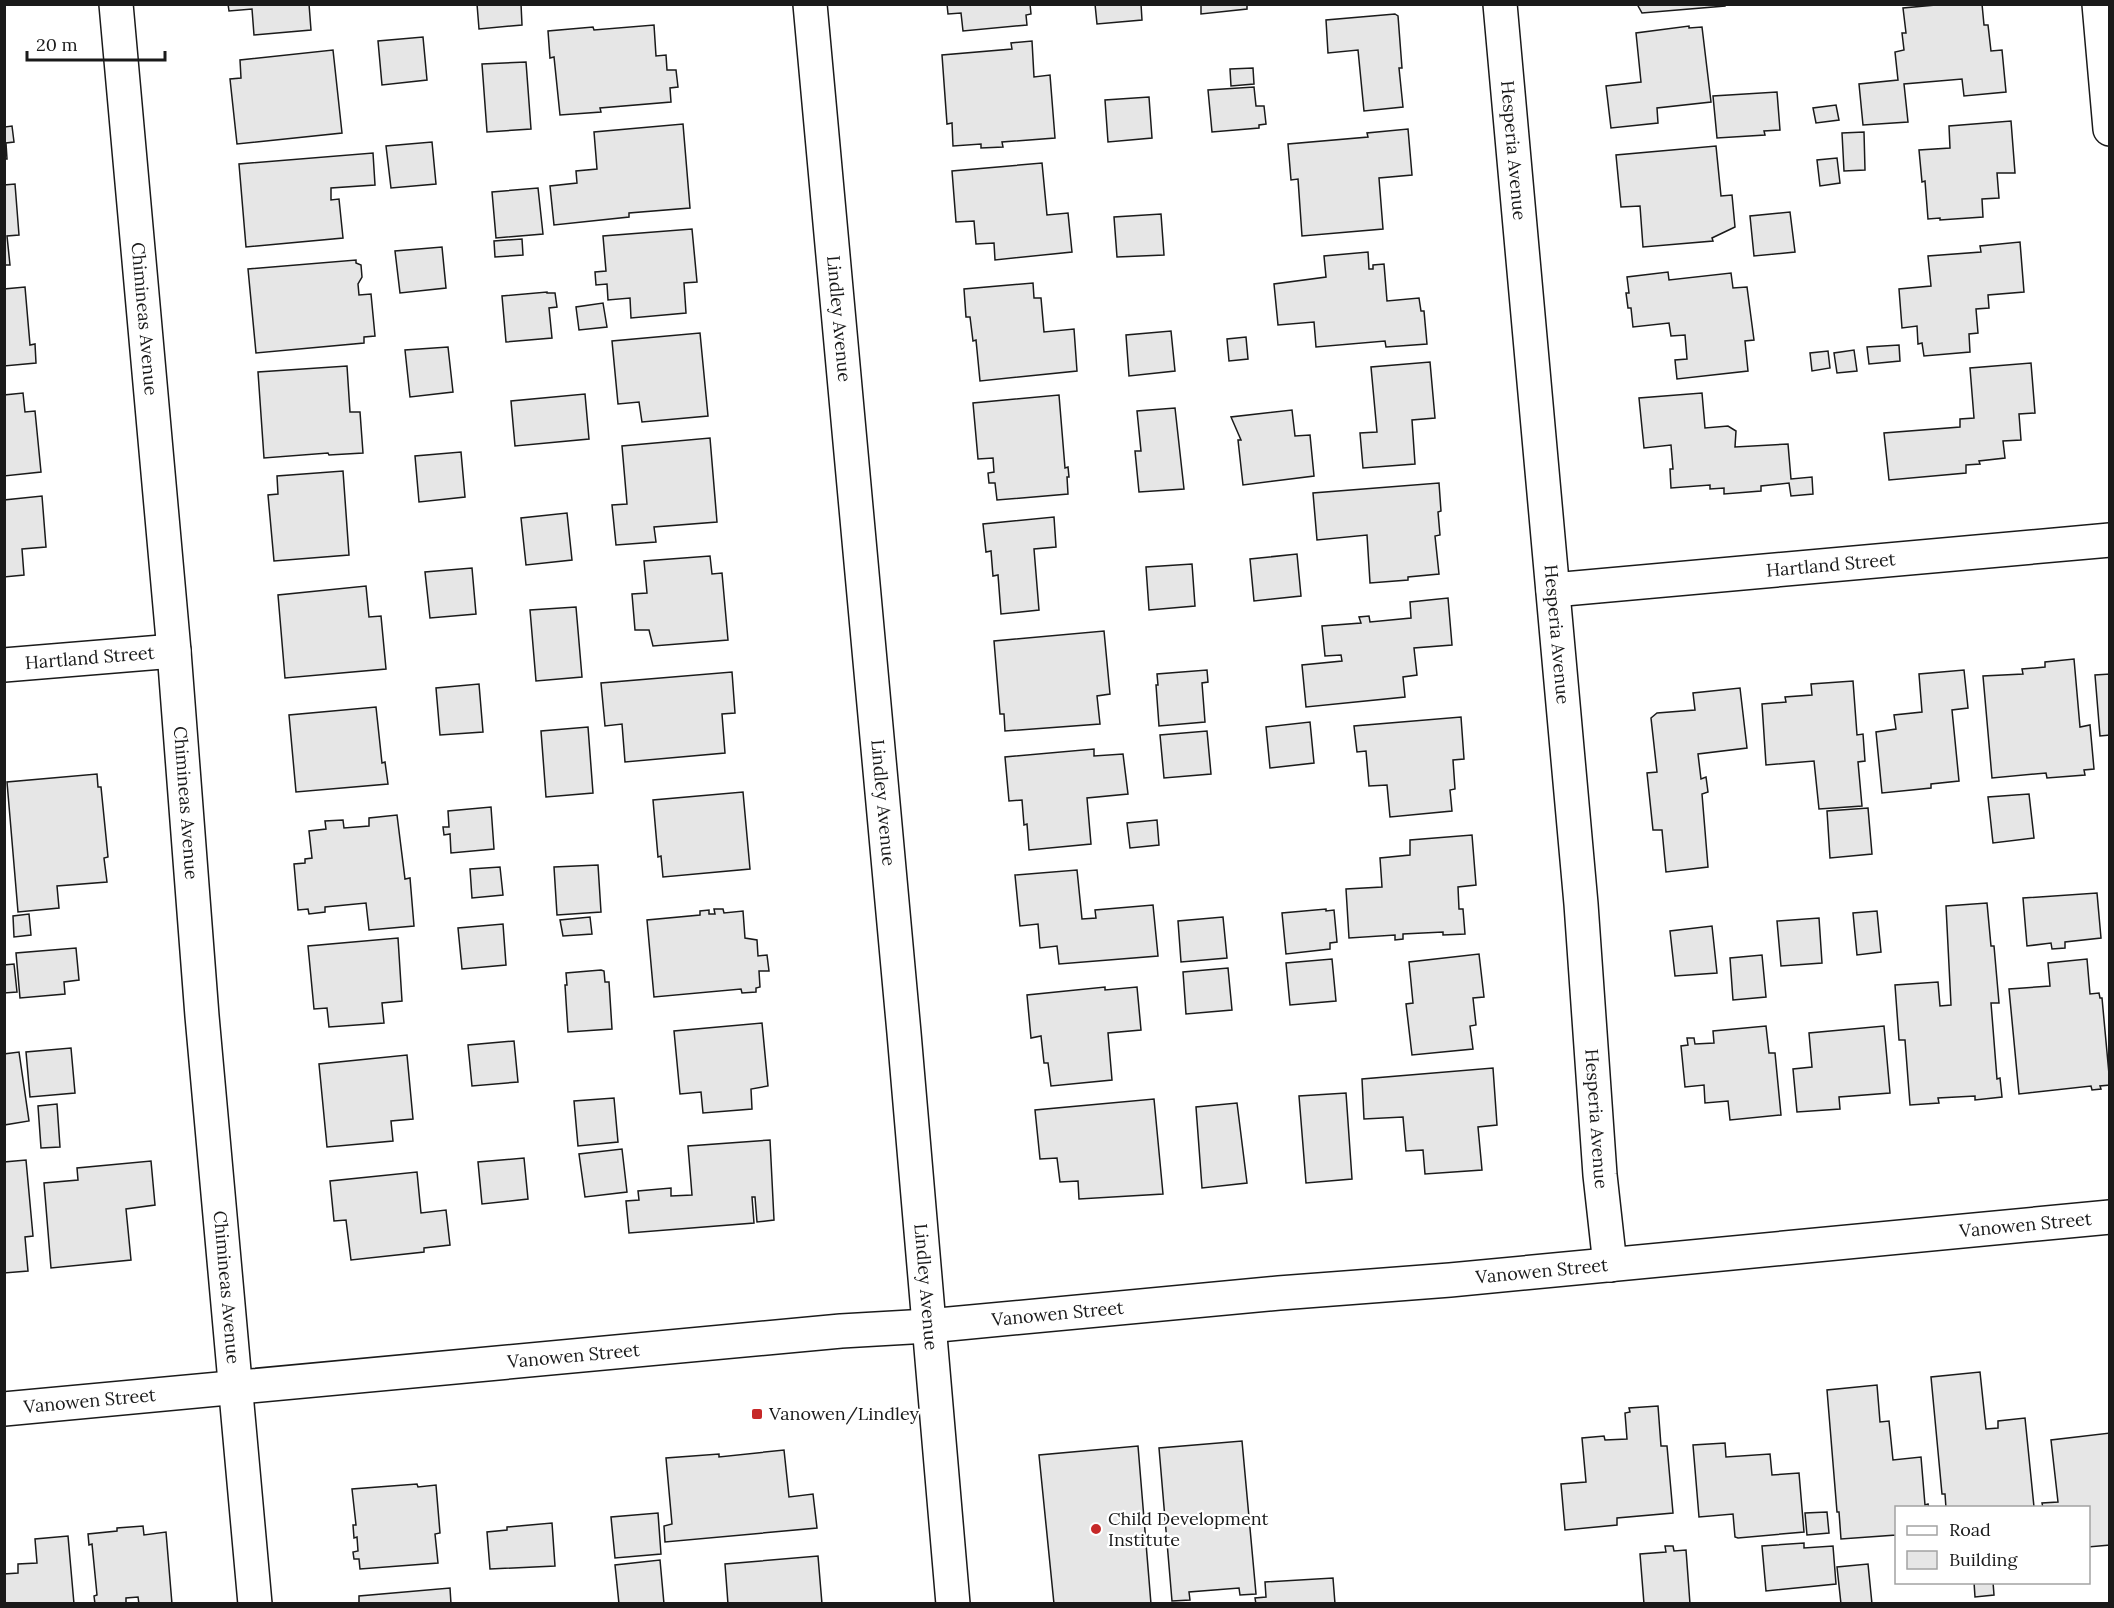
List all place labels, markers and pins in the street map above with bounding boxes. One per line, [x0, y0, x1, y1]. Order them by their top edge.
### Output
place label: Vanowen/Lindley [768, 1402, 920, 1425]
marker: Vanowen/Lindley [750, 1407, 764, 1421]
place label: Child Development Institute [1108, 1507, 1268, 1551]
marker: Child Development Institute [1089, 1522, 1103, 1536]

